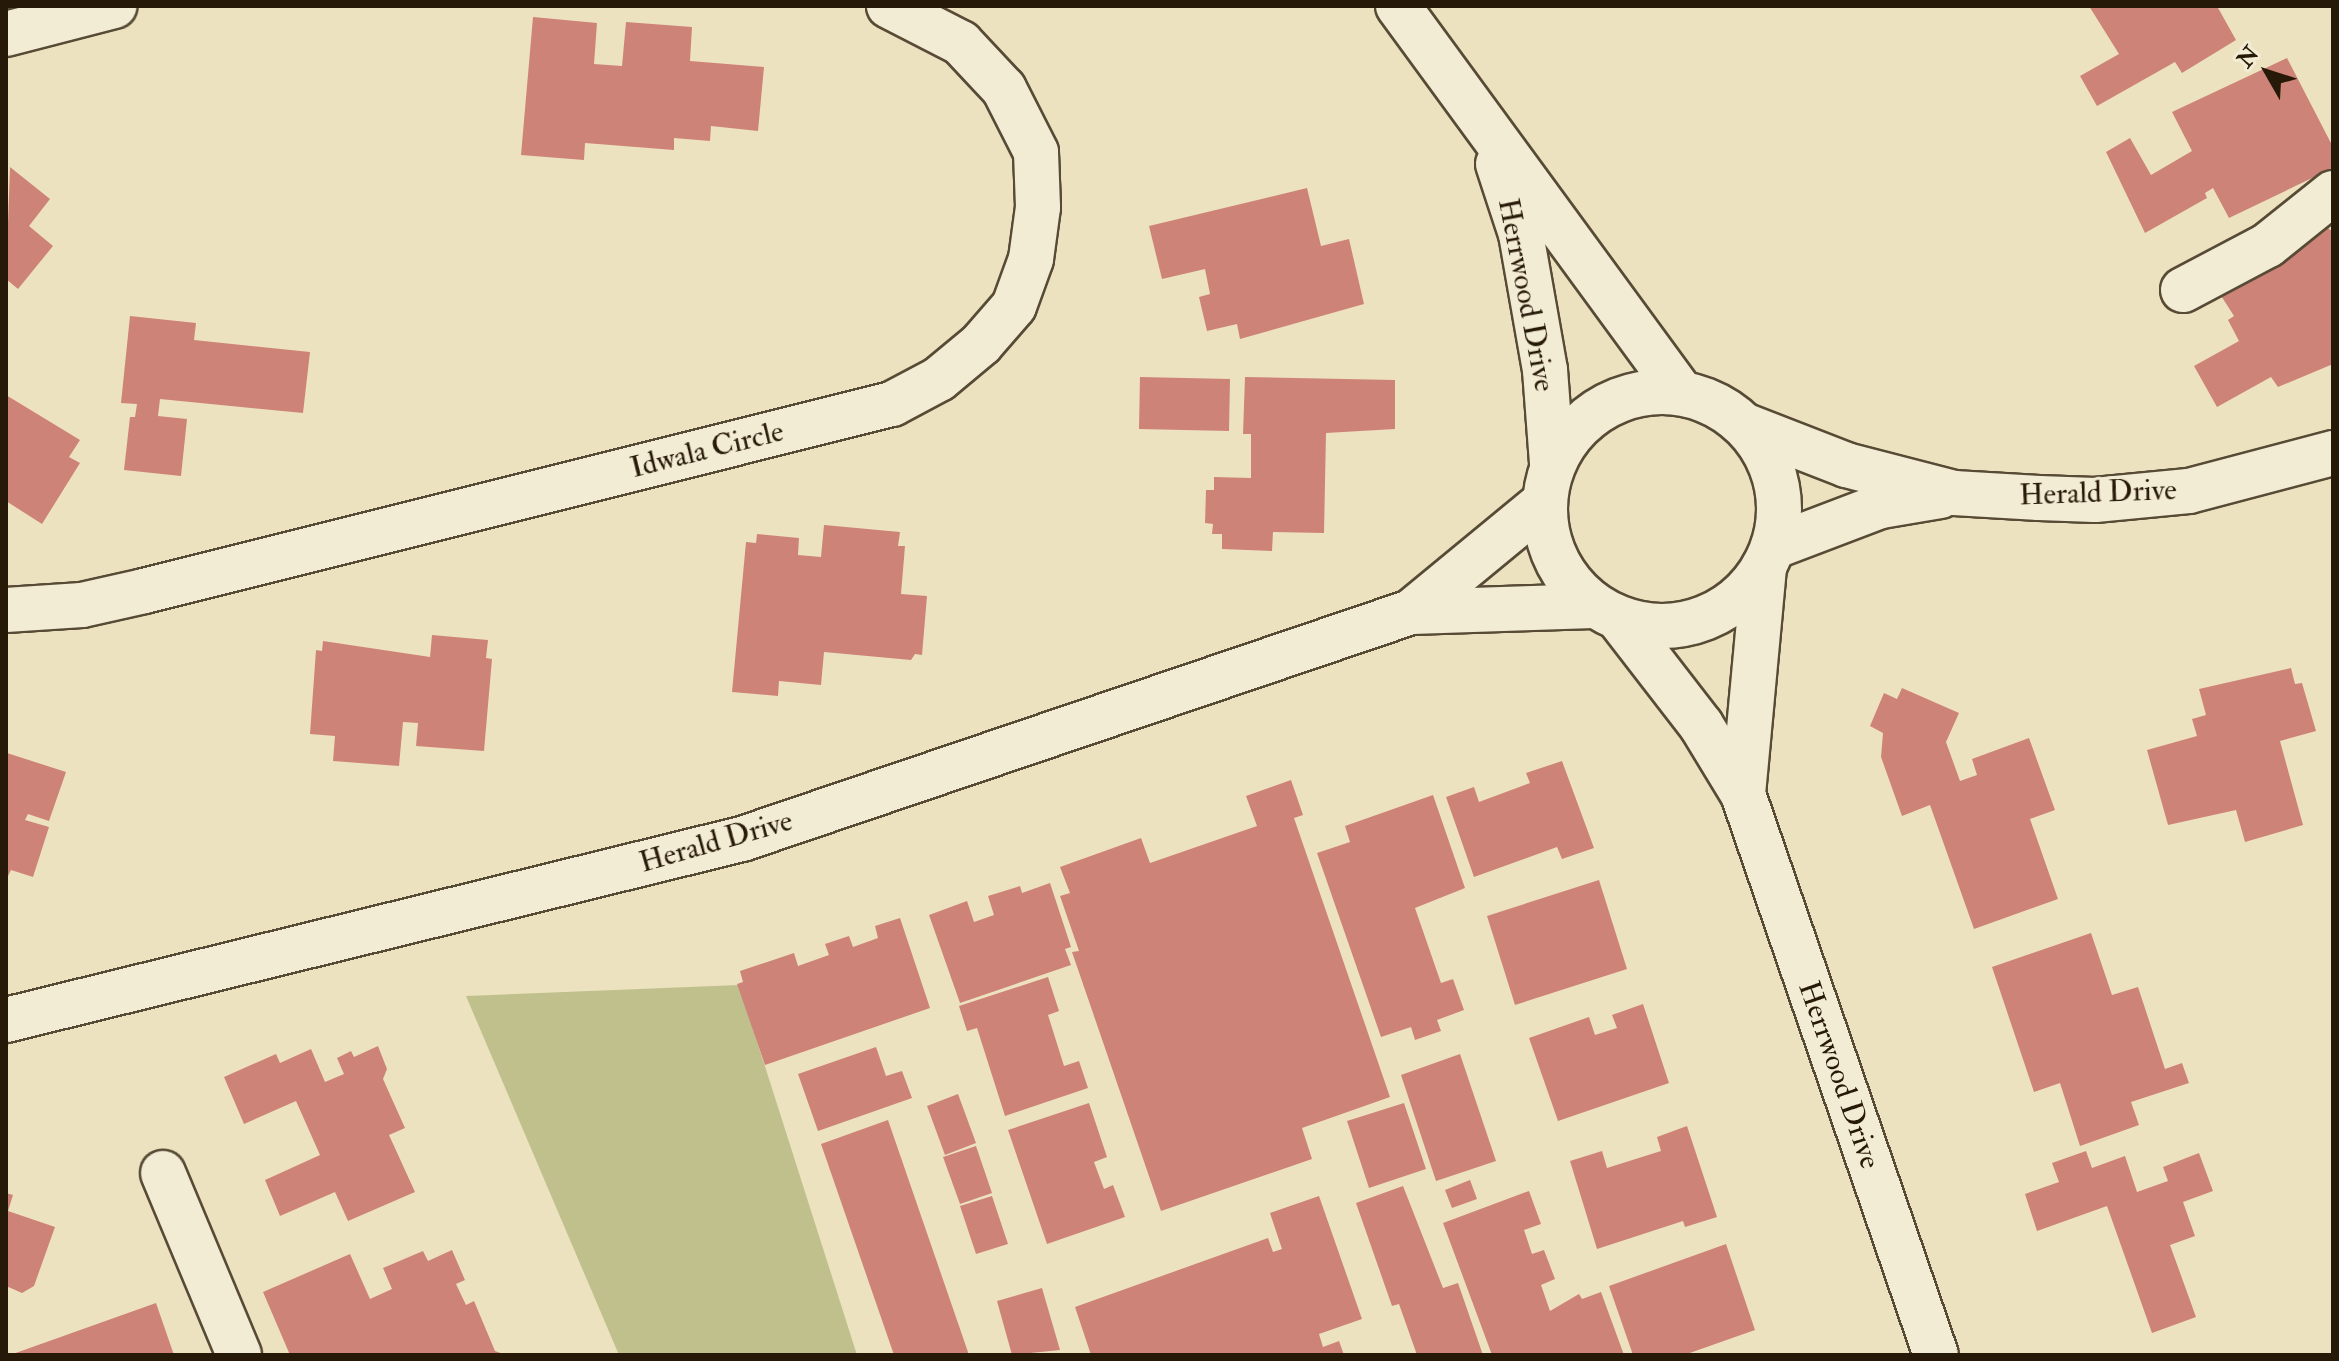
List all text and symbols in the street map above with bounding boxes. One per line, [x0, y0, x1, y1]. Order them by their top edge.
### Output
north arrow [2227, 32, 2307, 112]
text: N [2231, 40, 2265, 73]
street label: Herrwood Drive [1490, 195, 1562, 395]
street label: Idwala Circle [627, 414, 787, 486]
street label: Herald Drive [2019, 472, 2177, 514]
street label: Herald Drive [635, 803, 797, 881]
street label: Herrwood Drive [1790, 976, 1888, 1174]

